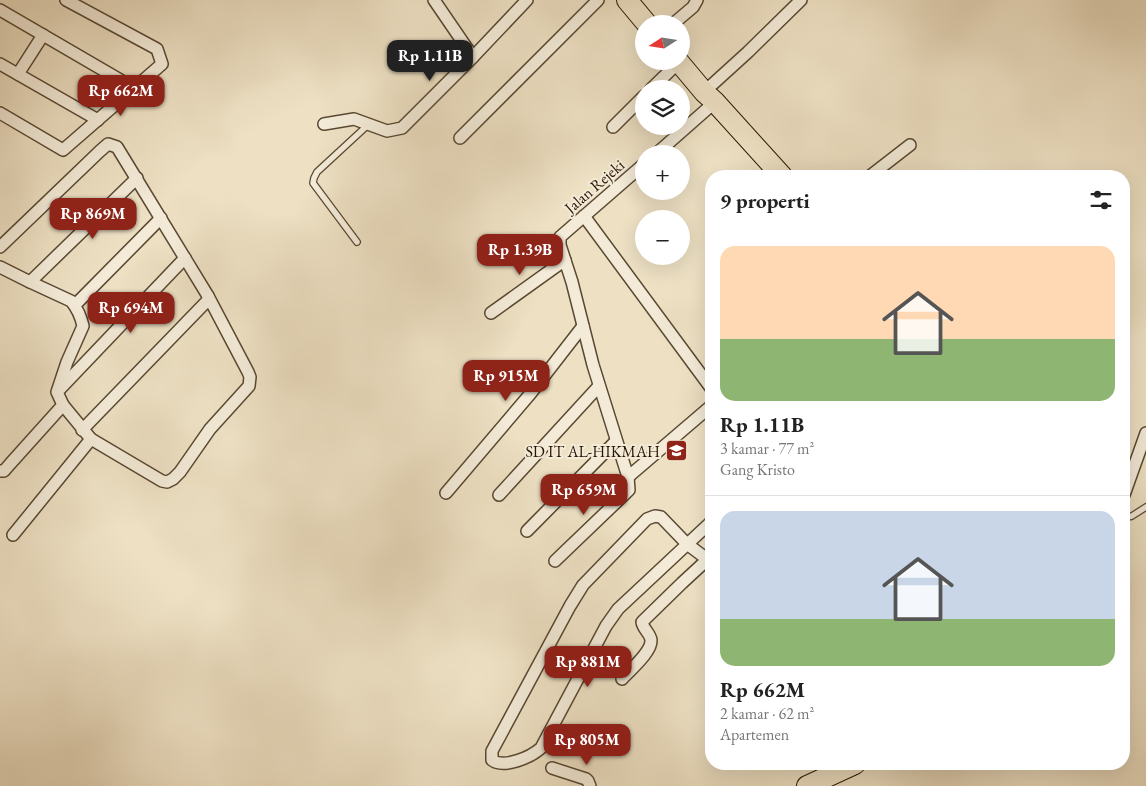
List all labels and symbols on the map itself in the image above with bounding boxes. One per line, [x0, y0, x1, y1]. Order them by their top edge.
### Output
north arrow [635, 15, 690, 70]
pin: Rp 1.11B [378, 39, 482, 82]
pin: Rp 662M [75, 74, 167, 117]
street label: Jalan Rejeki [559, 155, 629, 219]
pin: Rp 869M [47, 198, 139, 240]
pin: Rp 1.39B [468, 234, 572, 276]
pin: Rp 694M [85, 292, 177, 334]
pin: Rp 915M [460, 360, 552, 402]
school or university icon: SD IT AL-HIKMAH [664, 439, 688, 463]
place label: SD IT AL-HIKMAH [525, 441, 660, 462]
pin: Rp 659M [538, 474, 630, 516]
pin: Rp 881M [542, 646, 634, 688]
pin: Rp 805M [541, 724, 633, 766]

